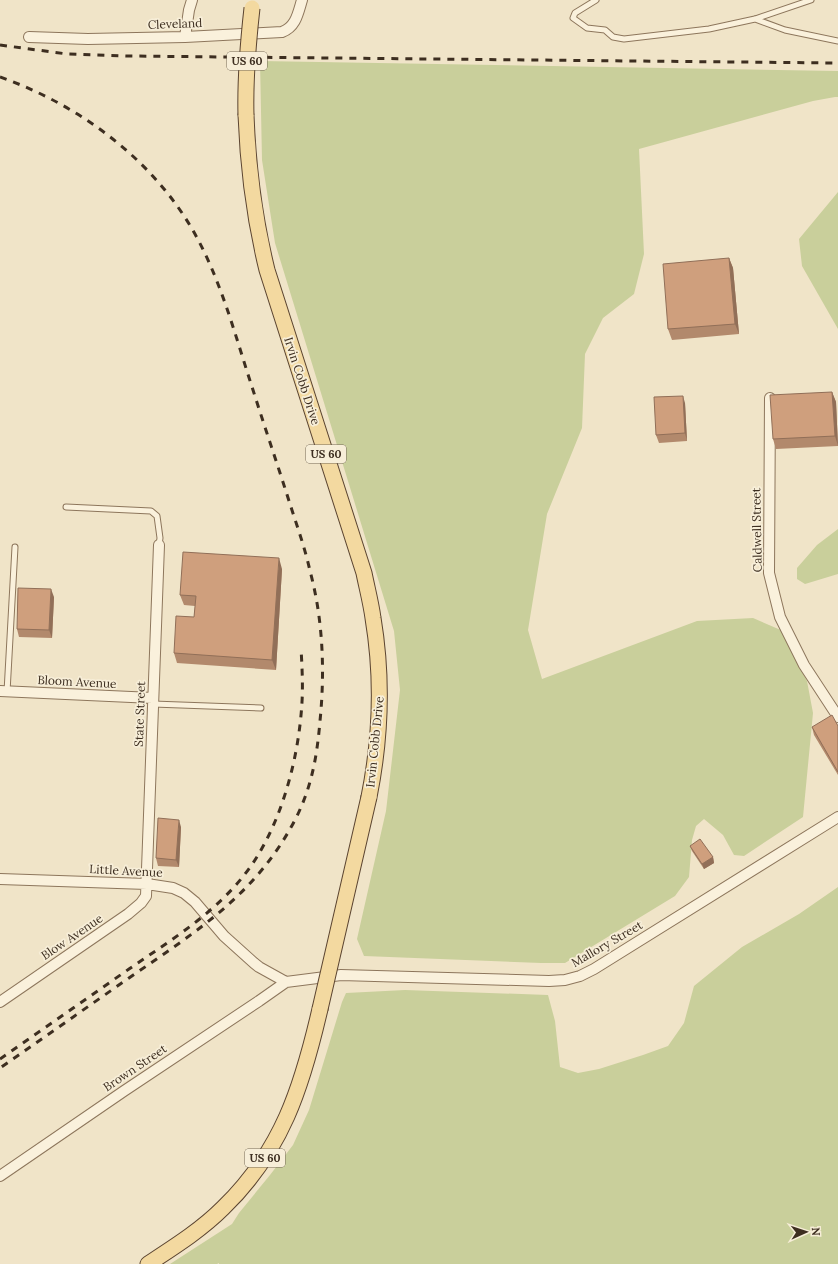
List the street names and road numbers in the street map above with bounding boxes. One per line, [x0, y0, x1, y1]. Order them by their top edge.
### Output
street label: Cleveland [147, 15, 202, 32]
road number: US 60 [227, 52, 267, 70]
street label: Irvin Cobb Drive [281, 335, 324, 427]
road number: US 60 [306, 445, 346, 463]
street label: Caldwell Street [748, 487, 765, 572]
street label: Bloom Avenue [37, 672, 117, 691]
street label: State Street [131, 680, 148, 747]
street label: Irvin Cobb Drive [362, 695, 387, 788]
street label: Little Avenue [89, 861, 164, 880]
street label: Blow Avenue [38, 910, 106, 963]
street label: Mallory Street [569, 917, 645, 970]
street label: Brown Street [100, 1041, 170, 1094]
road number: US 60 [245, 1149, 285, 1167]

